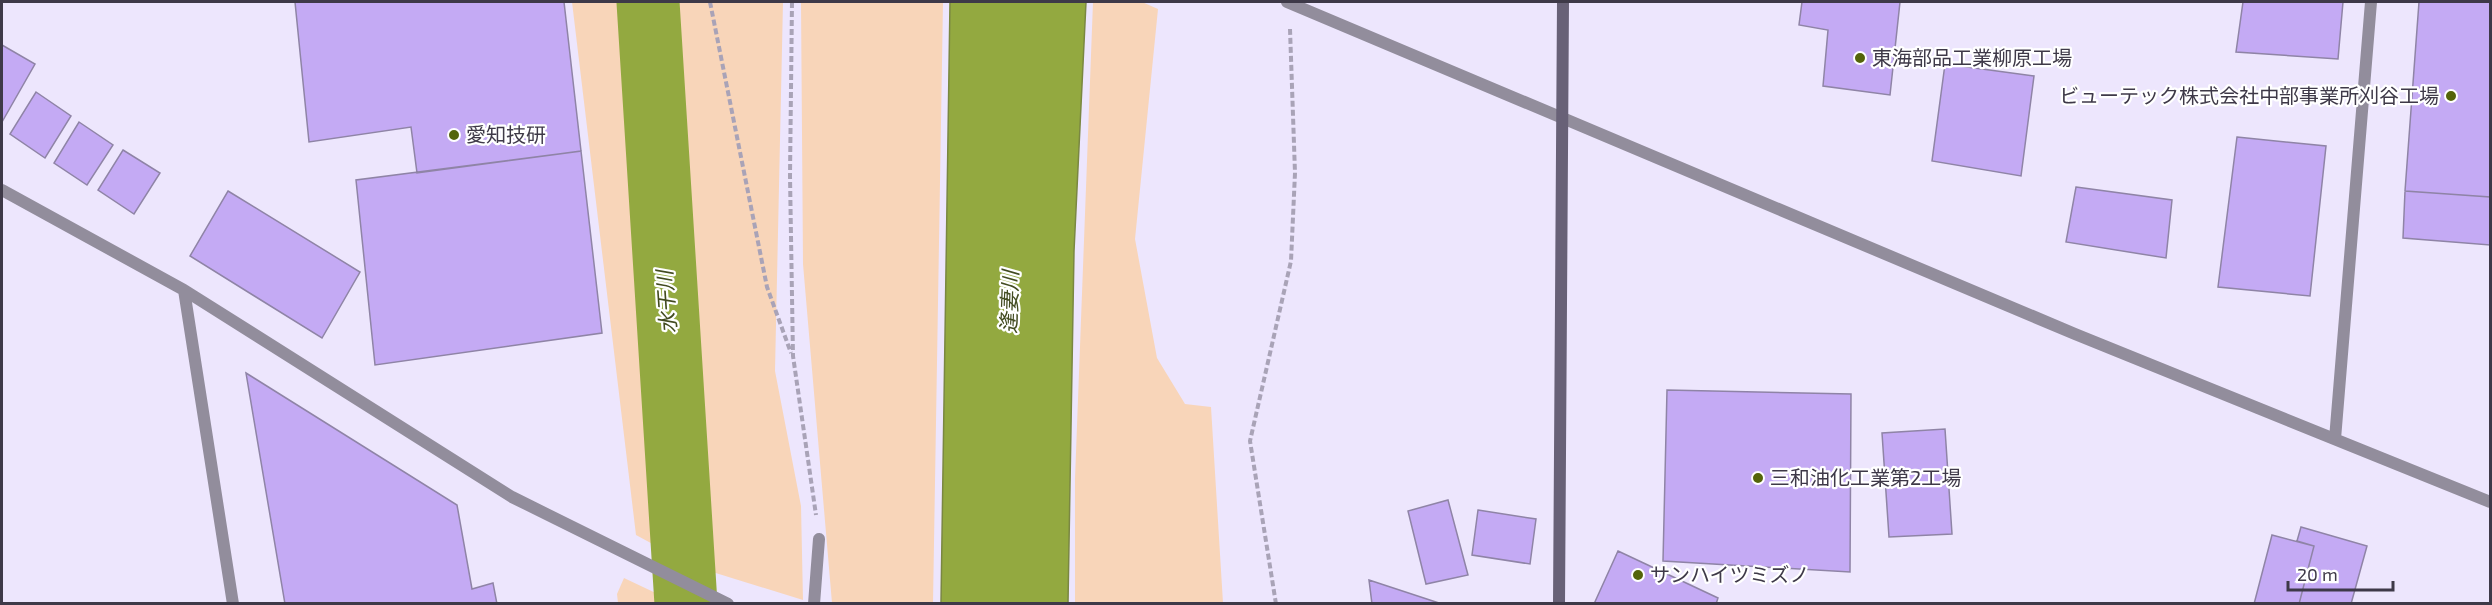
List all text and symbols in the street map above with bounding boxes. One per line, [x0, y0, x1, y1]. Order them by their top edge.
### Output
place label: 東海部品工業柳原工場 [1872, 45, 2072, 69]
marker: 東海部品工業柳原工場 [1853, 51, 1867, 65]
place label: ビューテック株式会社中部事業所刈谷工場 [2059, 83, 2439, 107]
marker: ビューテック株式会社中部事業所刈谷工場 [2444, 89, 2458, 103]
place label: 愛知技研 [466, 122, 546, 146]
marker: 愛知技研 [447, 128, 461, 142]
water label: 水干川 [651, 268, 680, 334]
water label: 逢妻川 [995, 268, 1022, 334]
place label: 三和油化工業第2工場 [1770, 465, 1961, 489]
marker: 三和油化工業第2工場 [1751, 471, 1765, 485]
scale bar [2288, 554, 2393, 592]
place label: サンハイツミズノ [1650, 562, 1810, 586]
text: 20 m [2297, 563, 2338, 585]
marker: サンハイツミズノ [1631, 568, 1645, 582]

